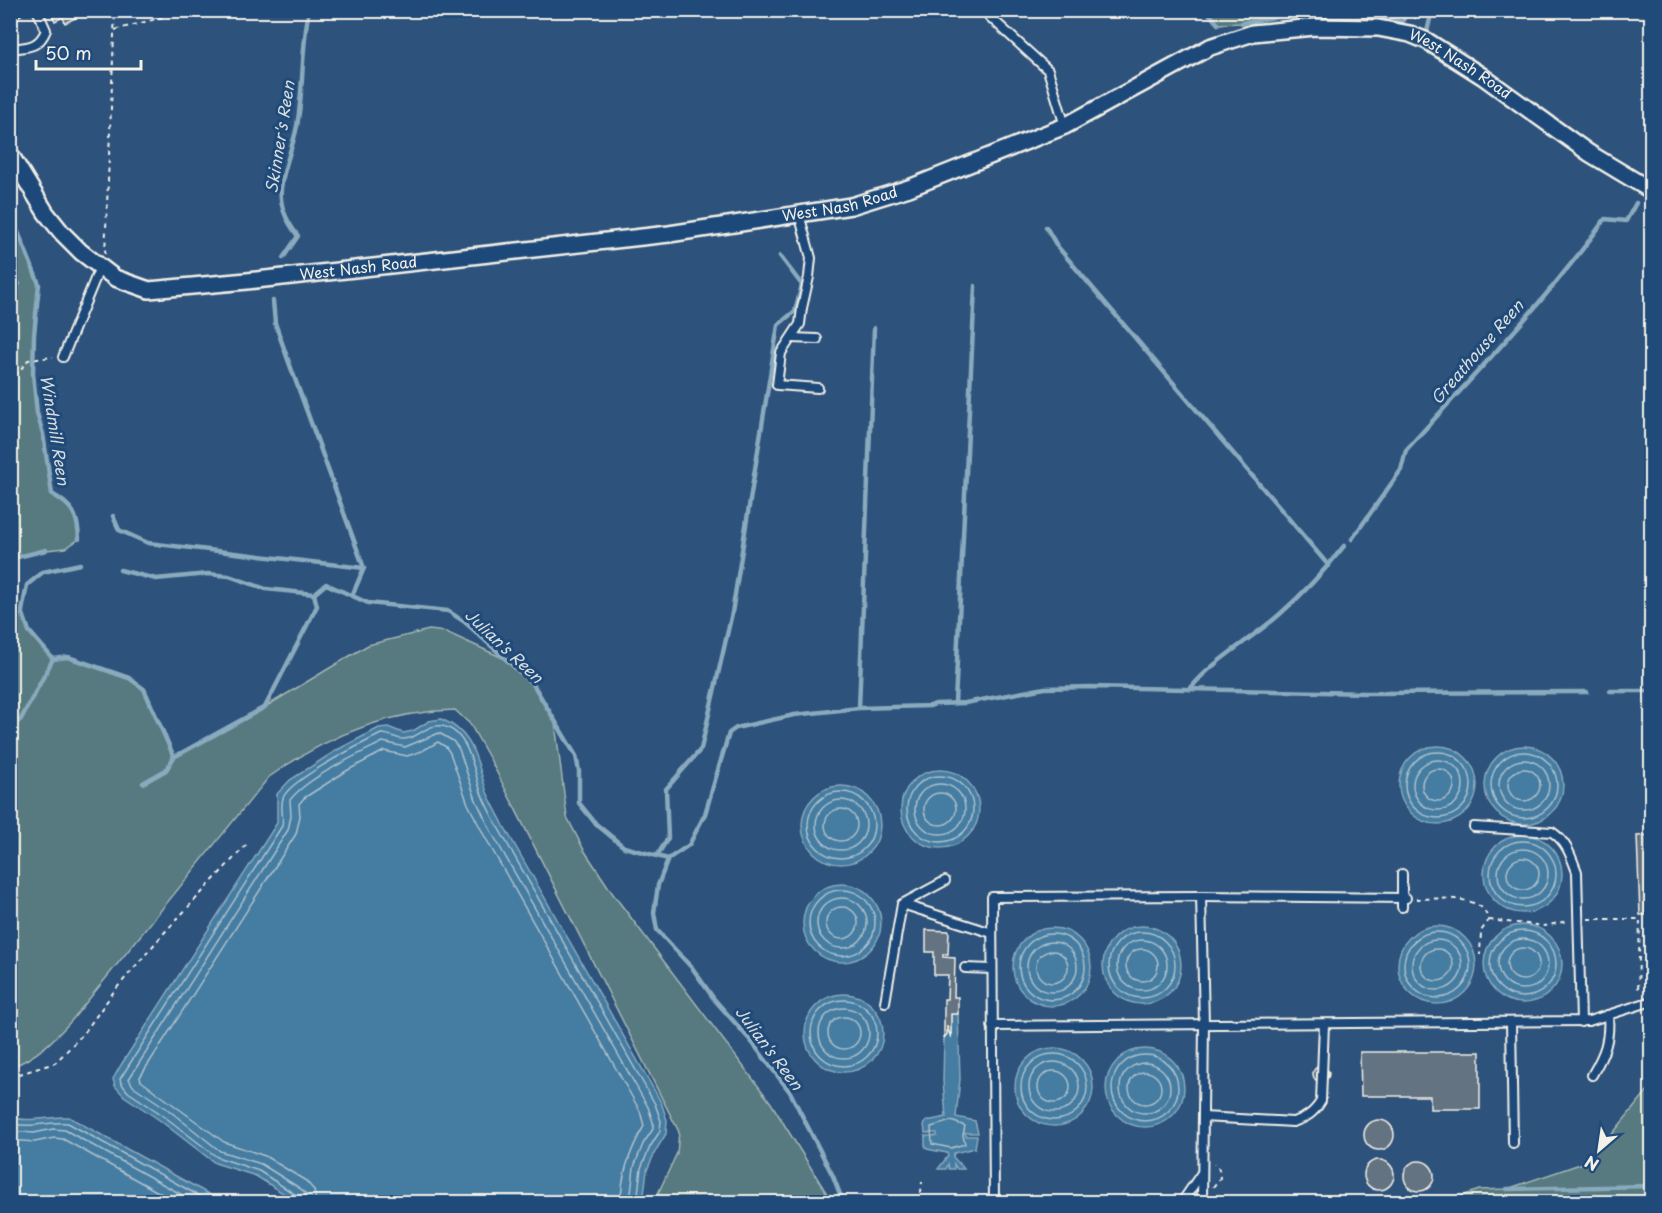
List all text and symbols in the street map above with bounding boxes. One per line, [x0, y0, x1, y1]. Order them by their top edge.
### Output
street label: West Nash Road [1406, 22, 1517, 104]
scale bar [36, 33, 141, 71]
text: 50 m [45, 39, 92, 66]
water label: Skinner's Reen [258, 78, 300, 195]
street label: West Nash Road [780, 179, 900, 226]
street label: West Nash Road [298, 249, 418, 285]
water label: Greathouse Reen [1424, 293, 1529, 409]
water label: Windmill Reen [35, 373, 77, 488]
water label: Julian's Reen [460, 602, 550, 689]
water label: Julian's Reen [730, 1000, 810, 1095]
north arrow [1569, 1120, 1629, 1180]
text: N [1580, 1150, 1603, 1178]

